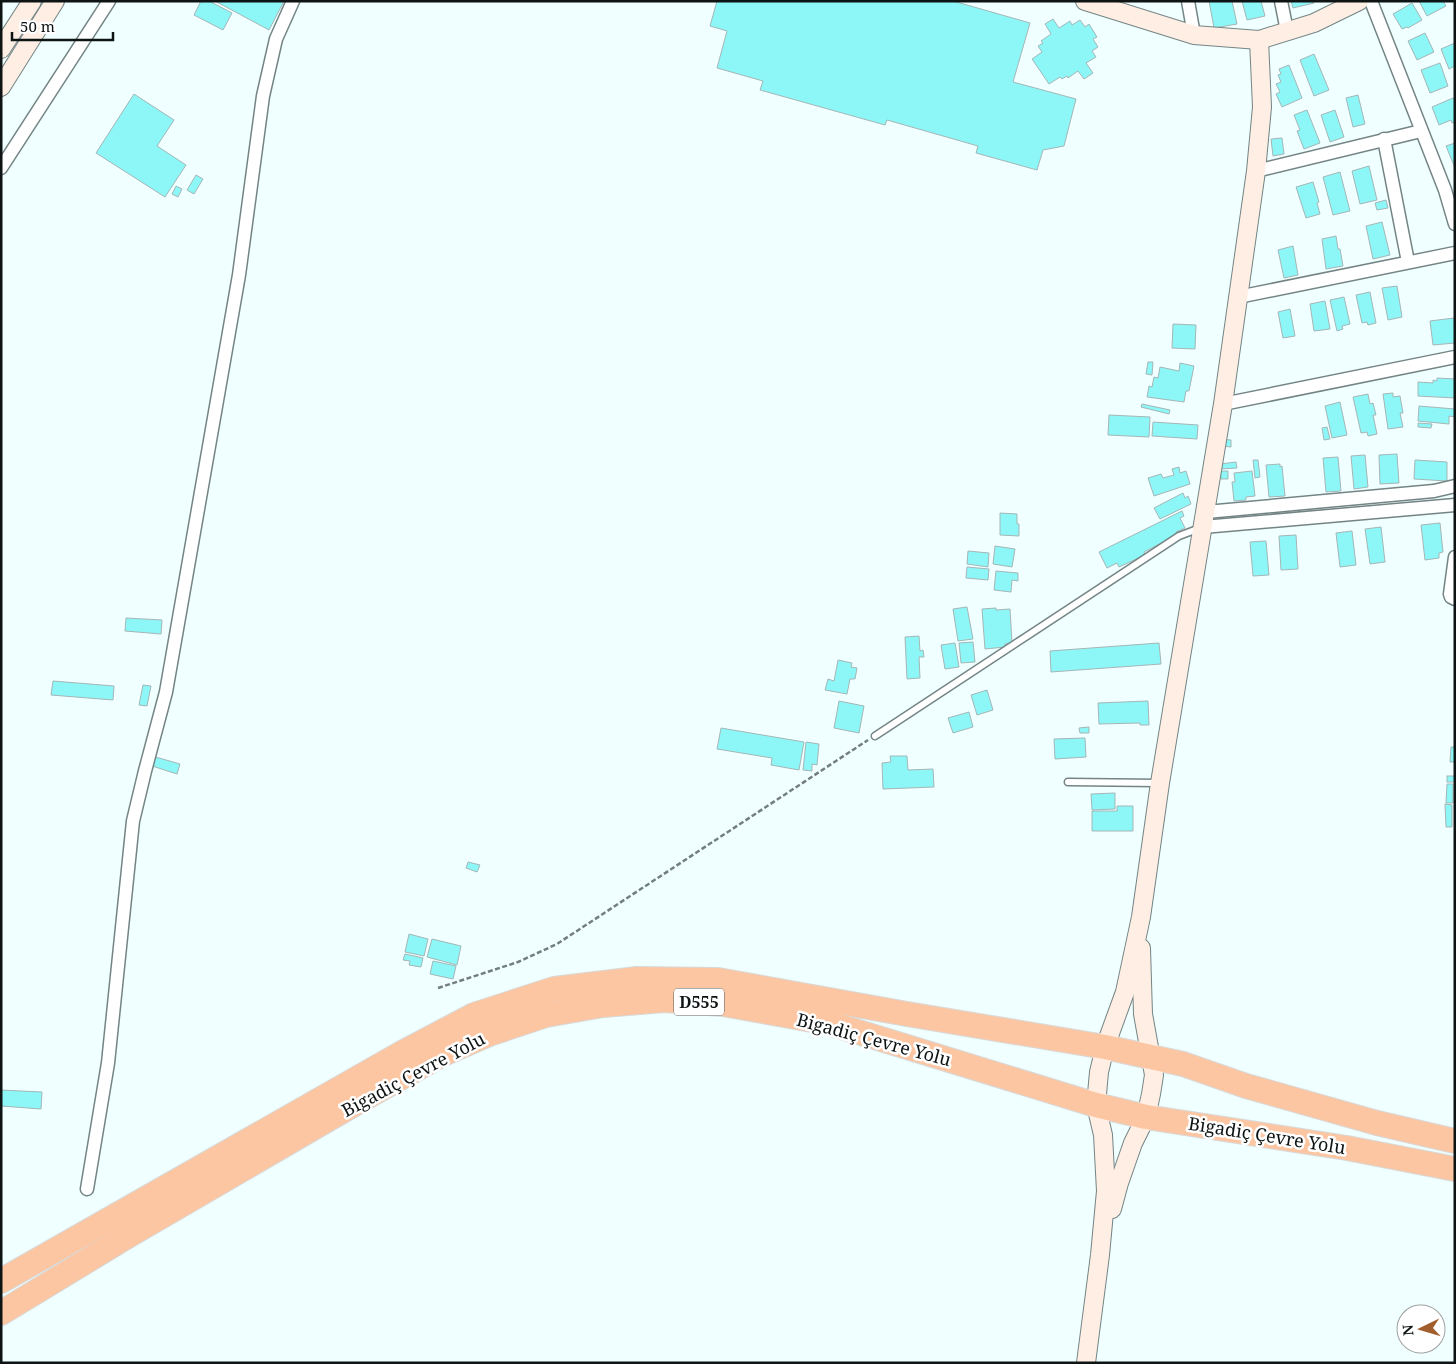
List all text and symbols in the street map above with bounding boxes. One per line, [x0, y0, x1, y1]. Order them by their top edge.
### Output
scale bar [12, 10, 114, 42]
text: 50 m [20, 16, 55, 36]
road number: D555 [674, 989, 724, 1016]
street label: Bigadiç Çevre Yolu [794, 1007, 954, 1071]
street label: Bigadiç Çevre Yolu [337, 1026, 489, 1122]
street label: Bigadiç Çevre Yolu [1187, 1111, 1348, 1159]
north arrow [1396, 1304, 1446, 1354]
text: N [1398, 1324, 1417, 1337]

